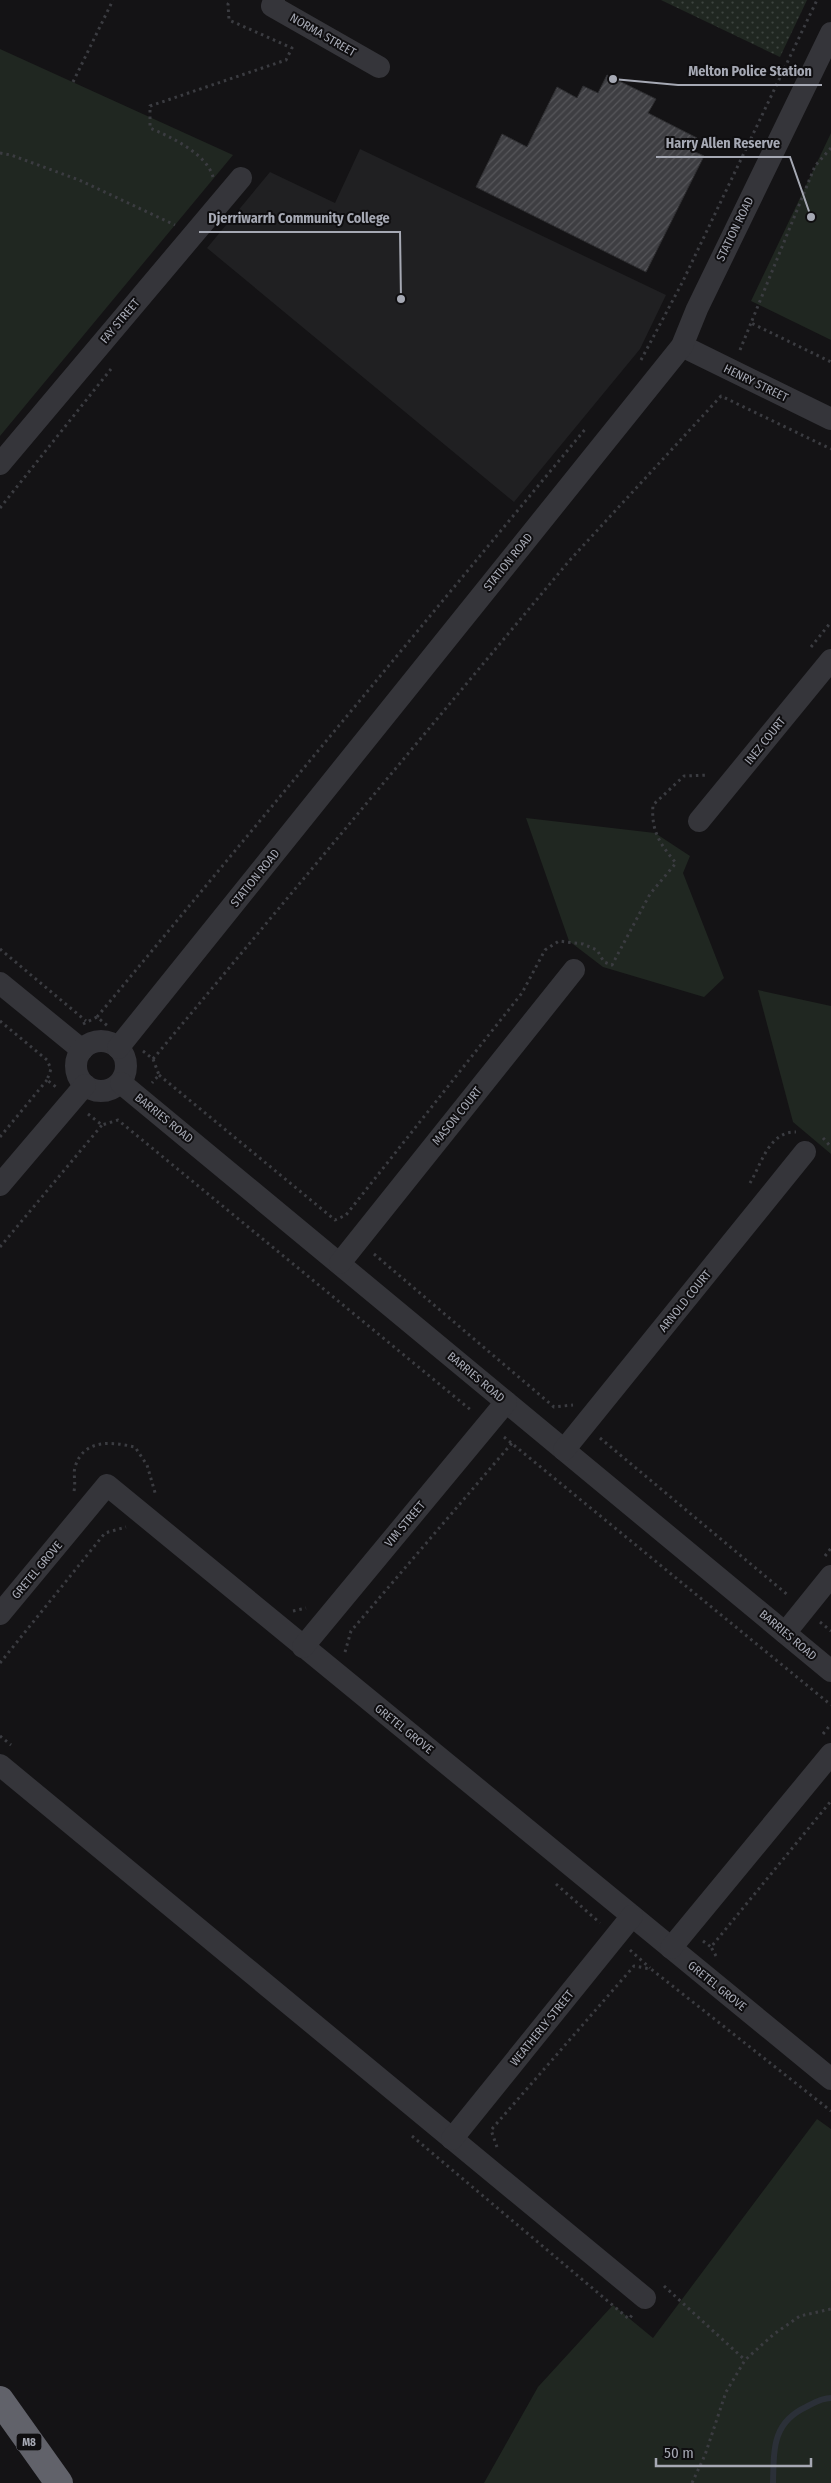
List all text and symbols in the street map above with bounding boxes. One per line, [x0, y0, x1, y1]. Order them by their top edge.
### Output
street label: NORMA STREET [288, 11, 359, 60]
callout: Melton Police Station [678, 56, 822, 85]
text: Melton Police Station [688, 63, 812, 80]
callout: Harry Allen Reserve [656, 128, 790, 157]
text: Harry Allen Reserve [666, 135, 780, 152]
street label: STATION ROAD [713, 195, 757, 263]
callout: Djerriwarrh Community College [199, 203, 400, 232]
text: Djerriwarrh Community College [208, 210, 390, 227]
street label: FAY STREET [97, 296, 143, 346]
street label: HENRY STREET [722, 361, 791, 405]
street label: STATION ROAD [481, 530, 535, 594]
street label: INEZ COURT [742, 714, 789, 767]
street label: STATION ROAD [228, 846, 282, 910]
street label: MASON COURT [429, 1084, 485, 1148]
street label: BARRIES ROAD [132, 1090, 196, 1146]
street label: ARNOLD COURT [656, 1267, 714, 1335]
street label: BARRIES ROAD [445, 1349, 508, 1405]
street label: VIM STREET [382, 1498, 428, 1550]
street label: GRETEL GROVE [9, 1538, 65, 1602]
street label: BARRIES ROAD [757, 1607, 820, 1663]
street label: GRETEL GROVE [372, 1701, 436, 1757]
street label: GRETEL GROVE [685, 1958, 749, 2014]
street label: WEATHERLY STREET [507, 1987, 577, 2069]
road number: M8 [16, 2434, 42, 2450]
scale bar [656, 2436, 811, 2468]
text: 50 m [664, 2444, 694, 2462]

